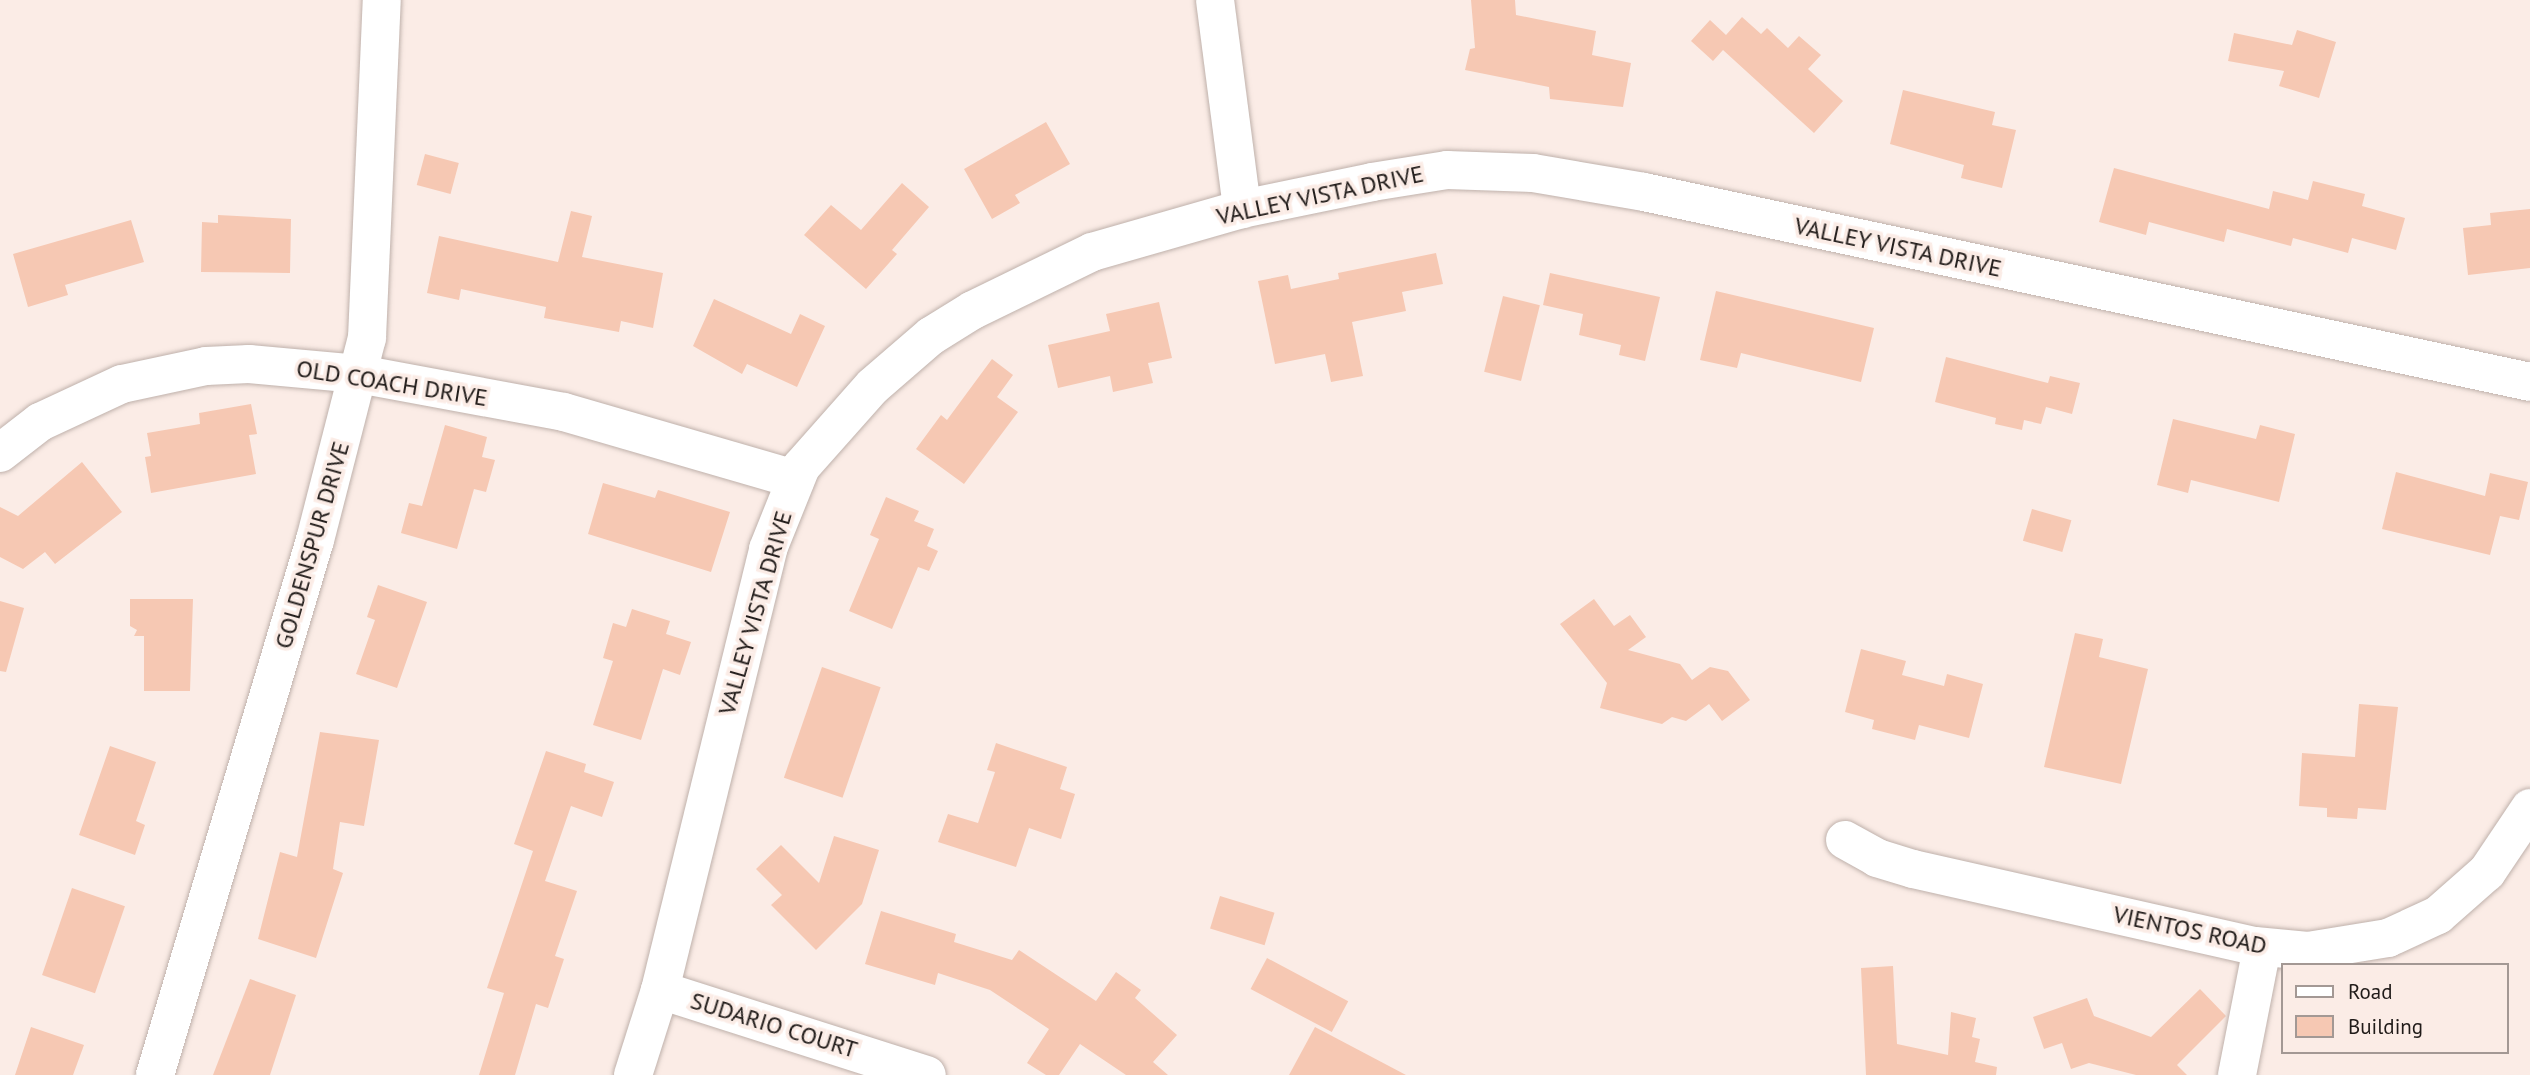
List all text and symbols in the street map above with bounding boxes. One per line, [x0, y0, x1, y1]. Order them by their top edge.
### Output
street label: VALLEY VISTA DRIVE [1213, 159, 1427, 231]
street label: VALLEY VISTA DRIVE [1791, 211, 2005, 283]
street label: OLD COACH DRIVE [294, 354, 490, 412]
street label: GOLDENSPUR DRIVE [269, 438, 355, 652]
street label: VALLEY VISTA DRIVE [712, 507, 798, 719]
street label: VIENTOS ROAD [2111, 900, 2269, 960]
legend [2282, 963, 2509, 1054]
text: Road [2348, 978, 2392, 1005]
street label: SUDARIO COURT [687, 986, 861, 1064]
text: Building [2348, 1013, 2423, 1040]

